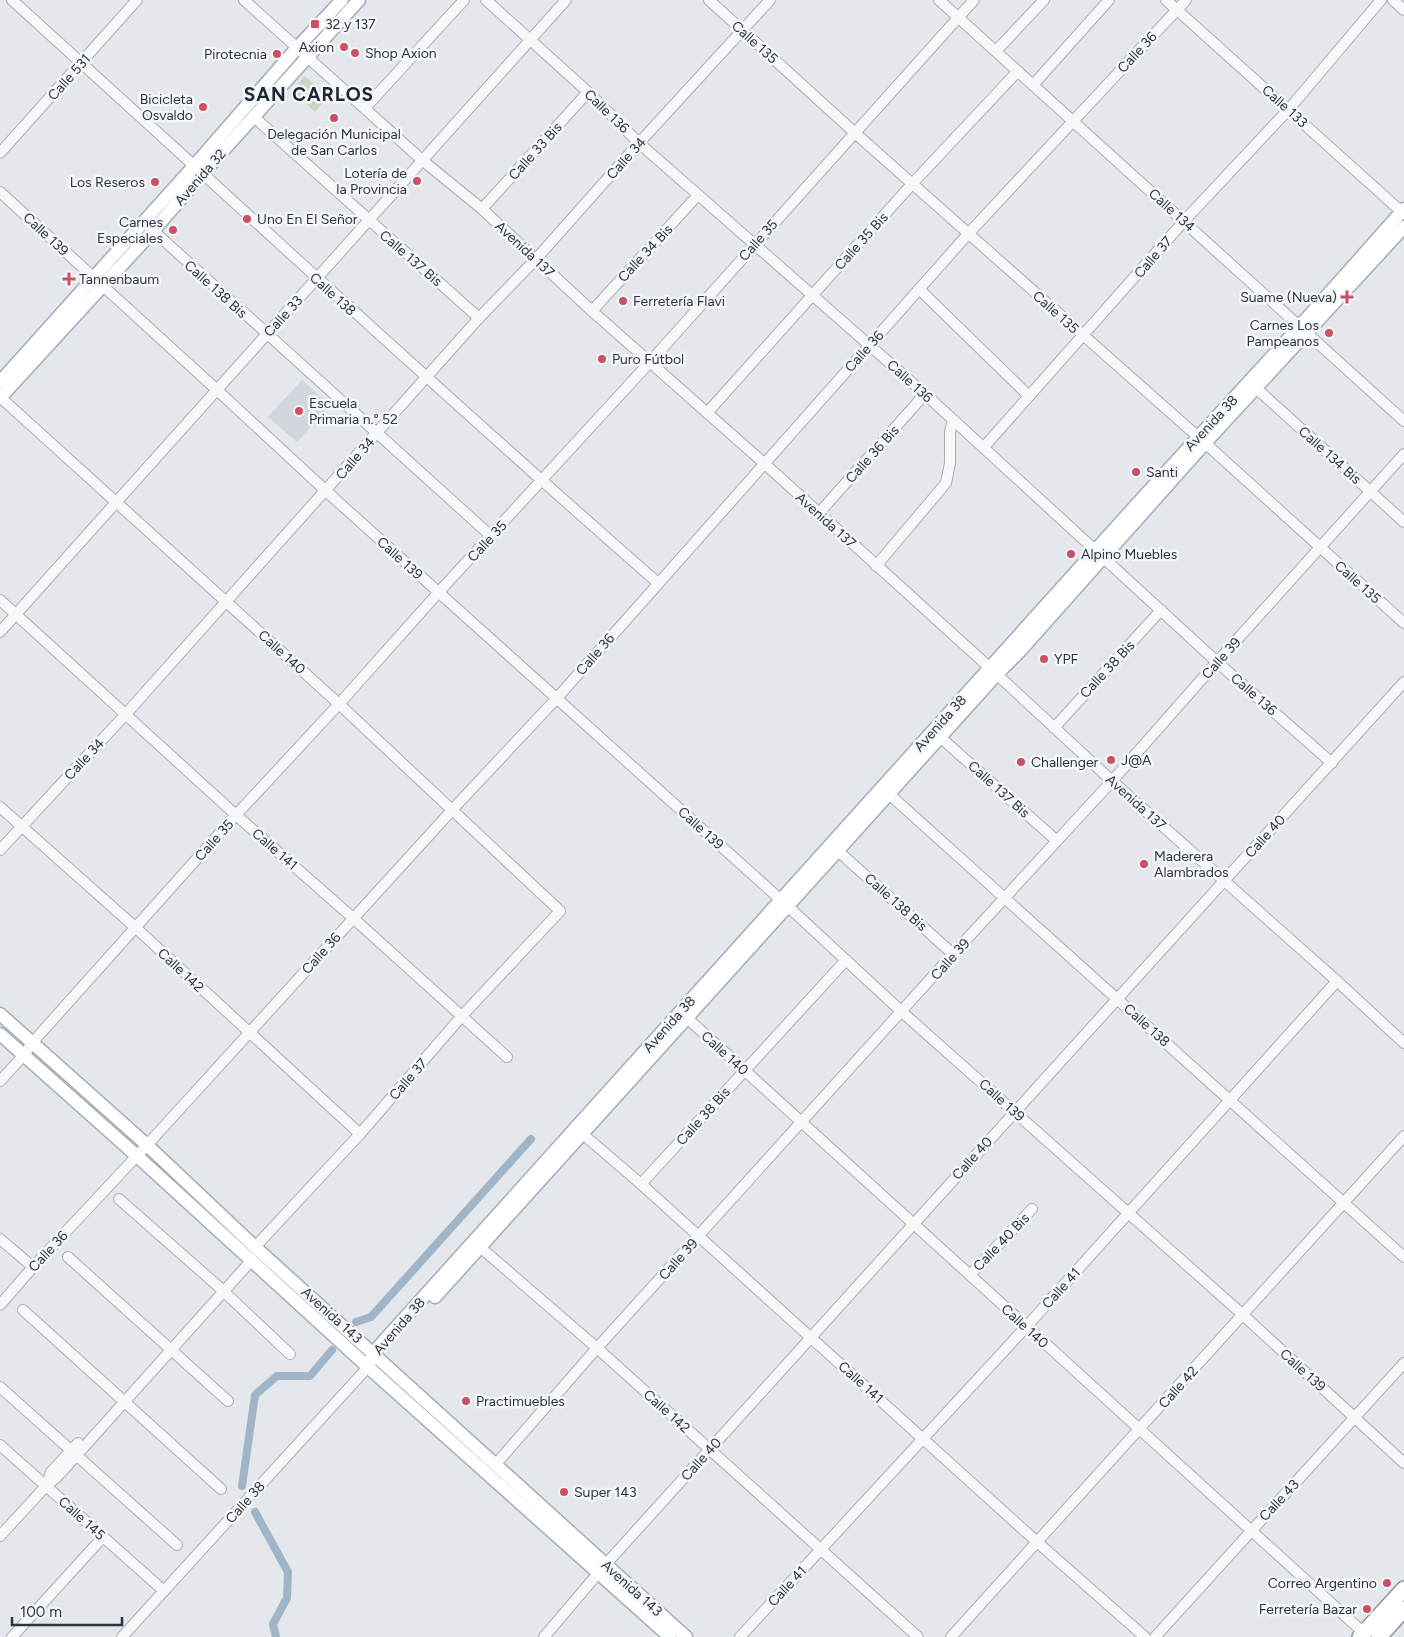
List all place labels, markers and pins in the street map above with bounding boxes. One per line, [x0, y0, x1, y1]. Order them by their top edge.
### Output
place label: 32 y 137 [325, 16, 376, 33]
marker: 32 y 137 [309, 18, 321, 30]
place label: Axion [299, 39, 334, 56]
marker: Axion [338, 41, 350, 53]
place label: Shop Axion [365, 45, 437, 62]
place label: Pirotecnia [204, 46, 267, 63]
marker: Shop Axion [349, 47, 361, 59]
marker: Pirotecnia [271, 48, 283, 60]
place label: Bicicleta Osvaldo [140, 91, 193, 124]
marker: Bicicleta Osvaldo [197, 101, 209, 113]
marker: Delegación Municipal de San Carlos [328, 112, 340, 124]
place label: Delegación Municipal de San Carlos [267, 126, 401, 159]
place label: Lotería de la Provincia [336, 165, 407, 198]
place label: Los Reseros [70, 174, 145, 191]
marker: Lotería de la Provincia [411, 175, 423, 187]
marker: Los Reseros [149, 176, 161, 188]
place label: Uno En El Señor [257, 211, 358, 228]
marker: Uno En El Señor [241, 213, 253, 225]
place label: Carnes Especiales [97, 214, 163, 247]
marker: Carnes Especiales [167, 224, 179, 236]
place label: Tannenbaum [79, 271, 159, 288]
marker: Tannenbaum [63, 273, 75, 285]
place label: Suame (Nueva) [1240, 289, 1337, 306]
marker: Suame (Nueva) [1341, 291, 1353, 303]
place label: Ferretería Flavi [633, 293, 725, 310]
marker: Ferretería Flavi [617, 295, 629, 307]
place label: Carnes Los Pampeanos [1246, 317, 1319, 350]
marker: Carnes Los Pampeanos [1323, 327, 1335, 339]
place label: Puro Fútbol [612, 351, 684, 368]
marker: Puro Fútbol [596, 353, 608, 365]
place label: Escuela Primaria n.° 52 [309, 395, 398, 428]
marker: Escuela Primaria n.° 52 [293, 405, 305, 417]
place label: Santi [1146, 464, 1178, 481]
marker: Santi [1130, 466, 1142, 478]
place label: Alpino Muebles [1081, 546, 1177, 563]
marker: Alpino Muebles [1065, 548, 1077, 560]
place label: YPF [1054, 651, 1079, 668]
marker: YPF [1038, 653, 1050, 665]
place label: J@A [1121, 752, 1152, 769]
place label: Challenger [1031, 754, 1099, 771]
marker: J@A [1105, 754, 1117, 766]
marker: Challenger [1015, 756, 1027, 768]
place label: Maderera Alambrados [1154, 848, 1229, 881]
marker: Maderera Alambrados [1138, 858, 1150, 870]
place label: Practimuebles [476, 1393, 565, 1410]
marker: Practimuebles [460, 1395, 472, 1407]
place label: Super 143 [574, 1484, 637, 1501]
marker: Super 143 [558, 1486, 570, 1498]
place label: Correo Argentino [1268, 1575, 1377, 1592]
marker: Correo Argentino [1381, 1577, 1393, 1589]
place label: Ferretería Bazar [1259, 1601, 1357, 1618]
marker: Ferretería Bazar [1361, 1603, 1373, 1615]

